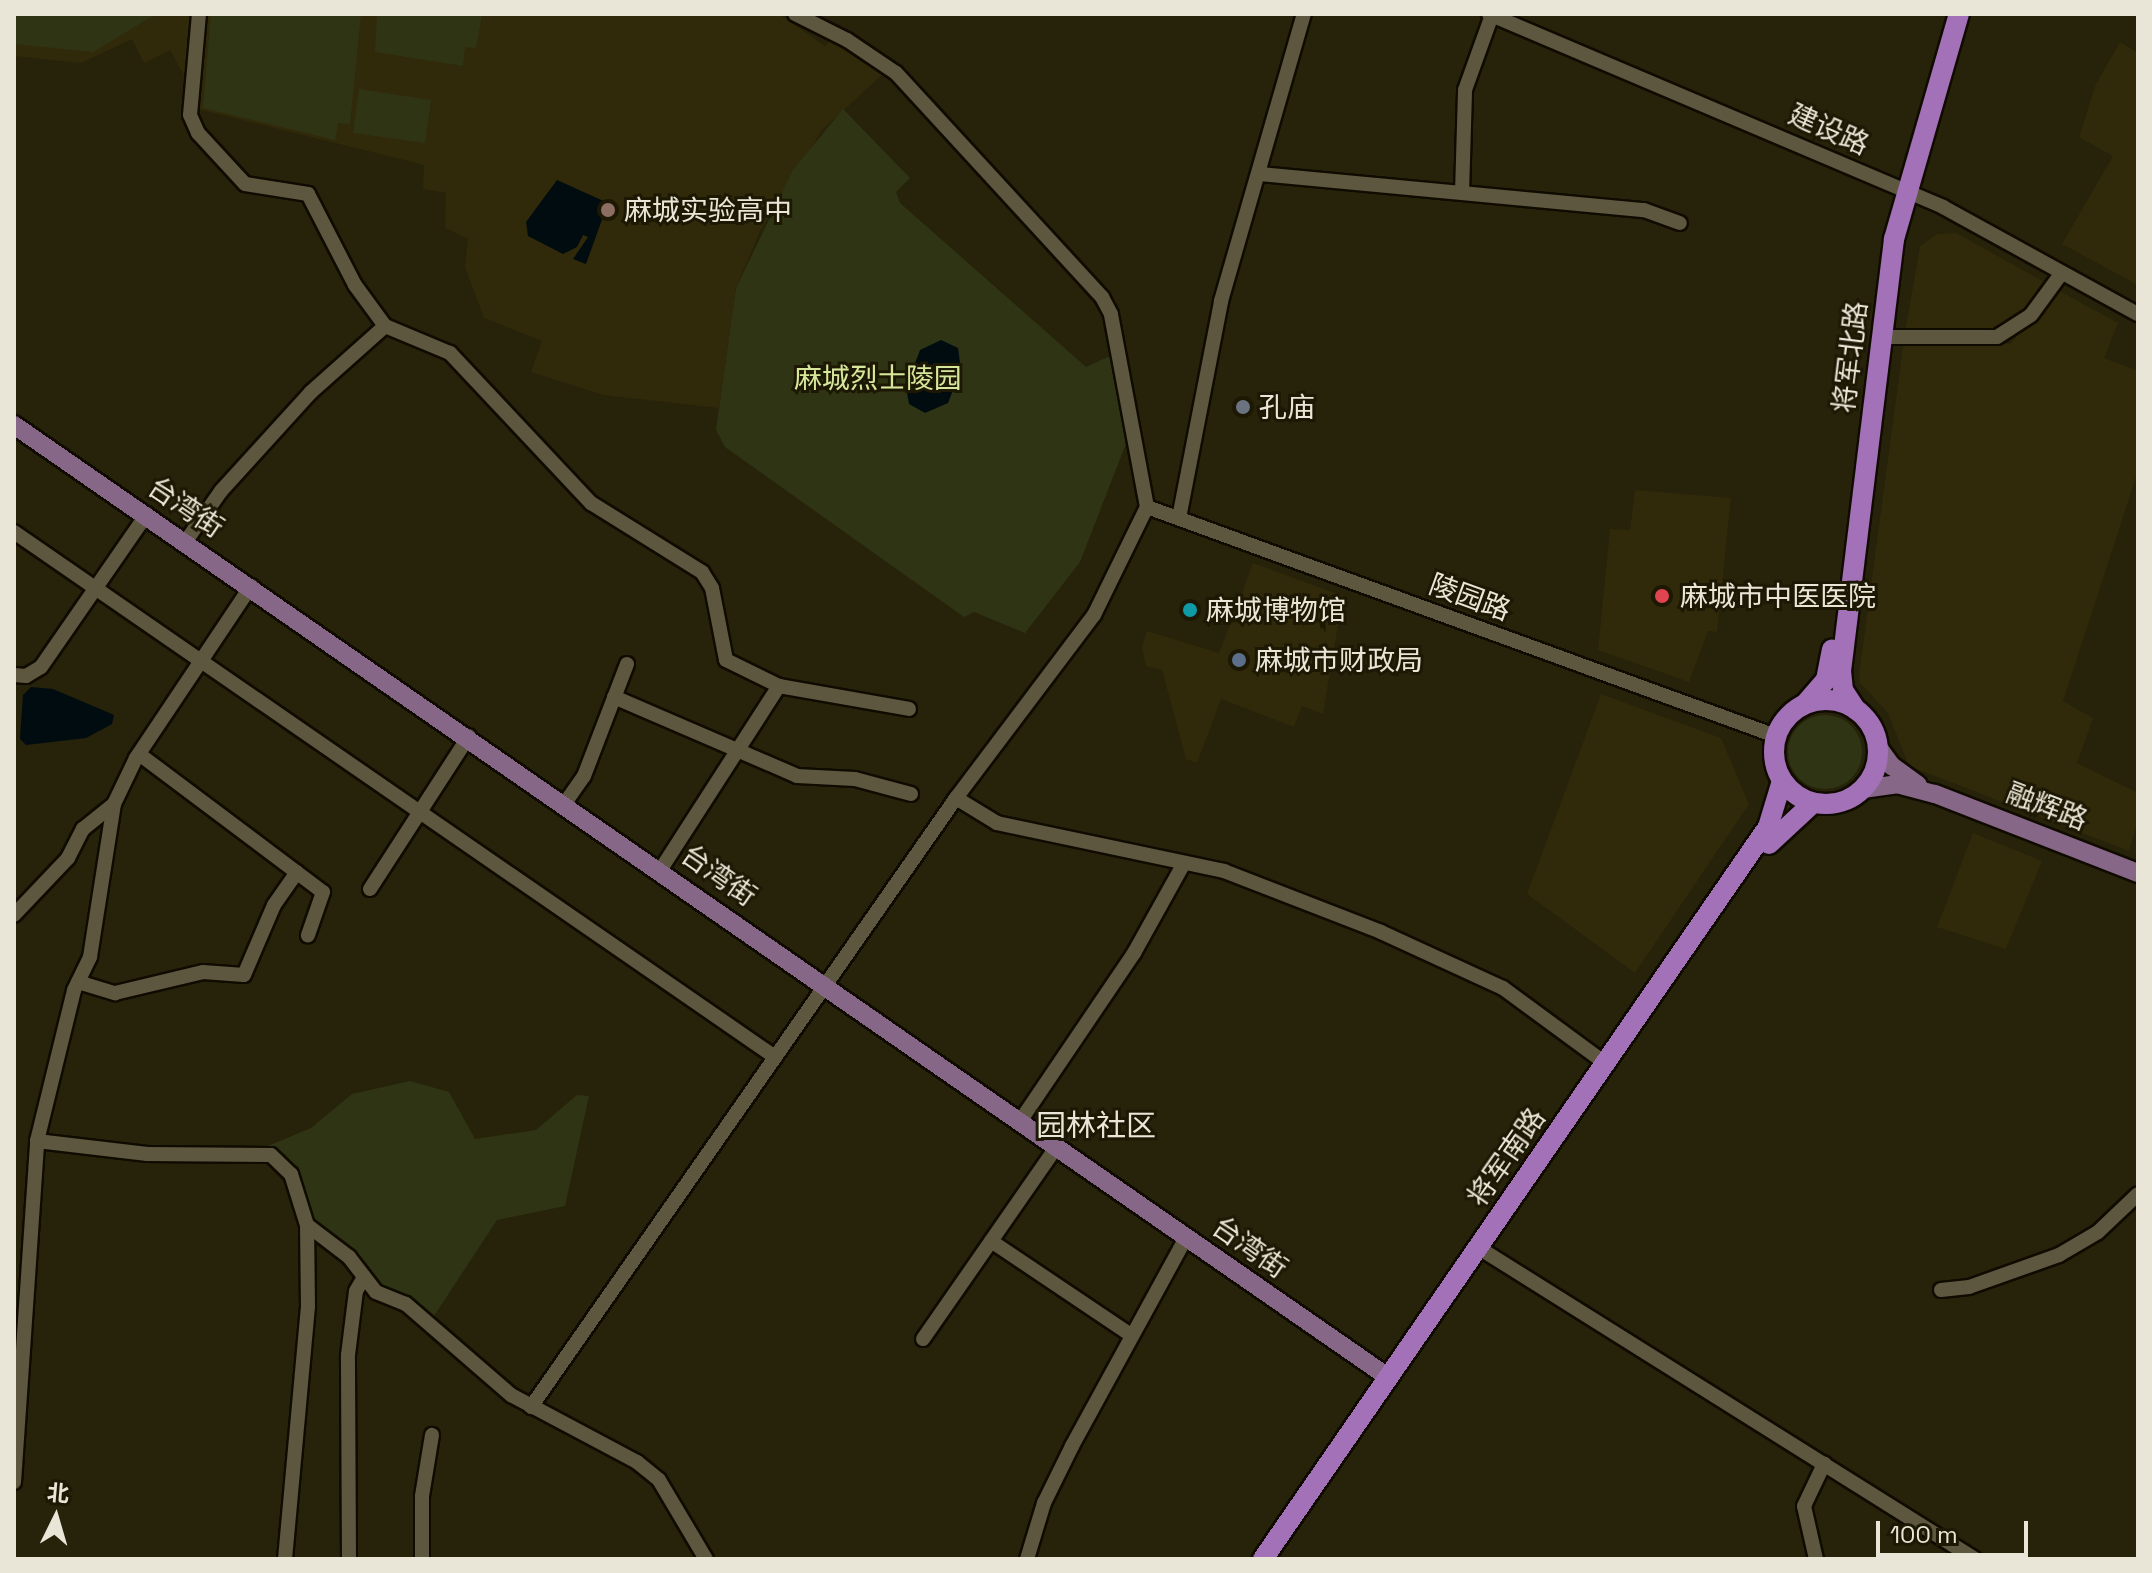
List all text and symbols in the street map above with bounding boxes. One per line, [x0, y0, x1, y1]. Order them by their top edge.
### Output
street label: 建设路 [1784, 97, 1874, 161]
place label: 麻城实验高中 [624, 193, 792, 227]
marker: 麻城实验高中 [599, 201, 617, 219]
street label: 将军北路 [1827, 299, 1873, 415]
park label: 麻城烈士陵园 [794, 361, 962, 395]
place label: 孔庙 [1259, 390, 1315, 424]
marker: 孔庙 [1234, 398, 1252, 416]
street label: 台湾街 [142, 470, 230, 544]
street label: 陵园路 [1425, 567, 1515, 627]
place label: 麻城市中医医院 [1680, 579, 1876, 613]
marker: 麻城市中医医院 [1651, 585, 1673, 607]
place label: 麻城博物馆 [1206, 593, 1346, 627]
marker: 麻城博物馆 [1181, 601, 1199, 619]
place label: 麻城市财政局 [1255, 643, 1423, 677]
marker: 麻城市财政局 [1230, 651, 1248, 669]
street label: 融辉路 [2002, 775, 2092, 837]
street label: 台湾街 [675, 837, 763, 913]
street label: 将军南路 [1460, 1101, 1552, 1213]
district label: 园林社区 [1036, 1108, 1156, 1144]
street label: 台湾街 [1206, 1209, 1294, 1285]
north arrow [16, 1477, 96, 1557]
text: 北 [46, 1478, 70, 1508]
scale bar [1880, 1505, 2032, 1555]
text: 100 m [1890, 1519, 1958, 1550]

